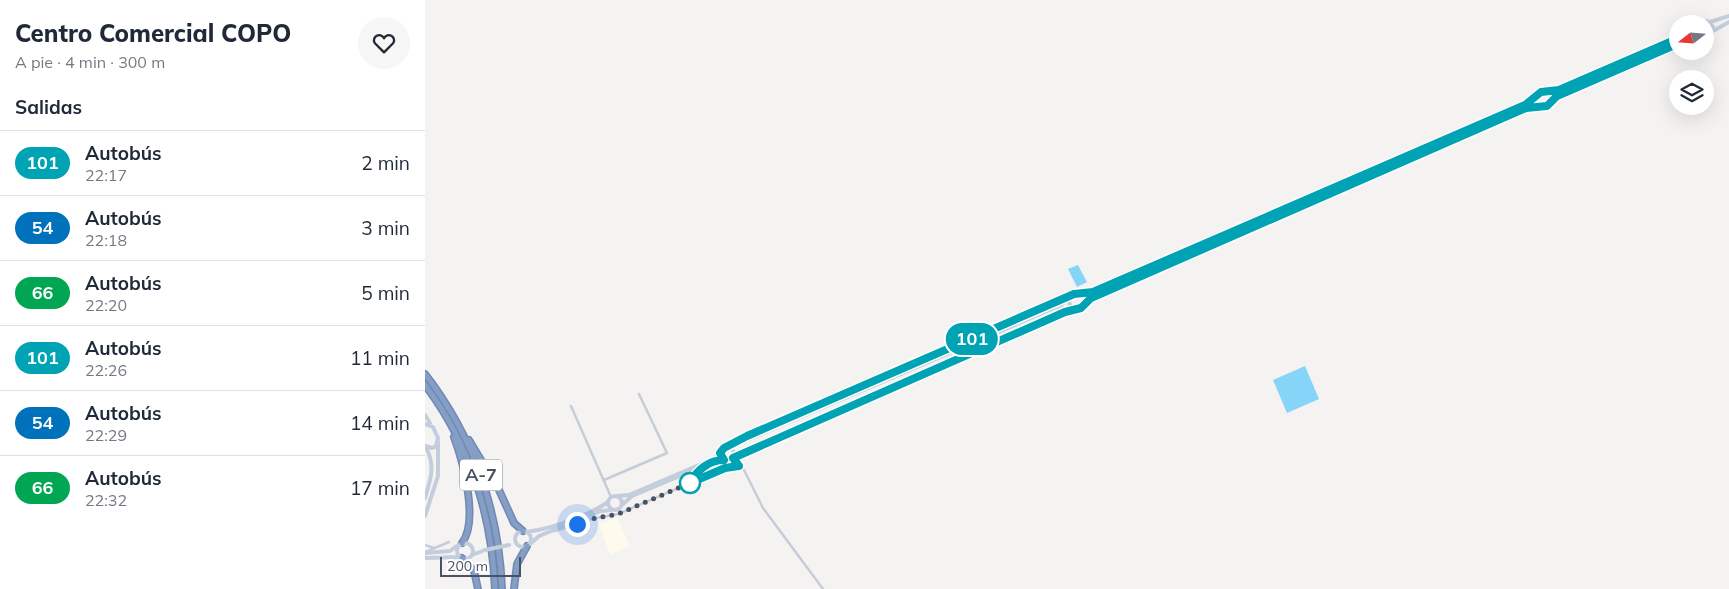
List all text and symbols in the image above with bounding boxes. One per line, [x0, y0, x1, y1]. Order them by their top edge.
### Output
north arrow [1669, 15, 1714, 60]
map controls [1669, 15, 1714, 115]
button: heart [358, 17, 410, 69]
text: Centro Comercial COPO [15, 18, 291, 48]
text: A pie · 4 min · 300 m [15, 52, 165, 72]
button: layers [1669, 70, 1714, 115]
text: Salidas [15, 95, 82, 119]
text: Autobús [85, 141, 162, 165]
text: 101 [26, 151, 59, 174]
text: 2 min [361, 151, 410, 175]
text: 22:17 [85, 165, 127, 185]
text: Autobús [85, 206, 162, 230]
text: 54 [32, 216, 53, 239]
text: 3 min [361, 216, 410, 240]
text: 22:18 [85, 230, 127, 250]
text: Autobús [85, 271, 162, 295]
text: 66 [32, 281, 53, 304]
text: 5 min [361, 281, 410, 305]
text: 22:20 [85, 295, 127, 315]
line badge: 101 [943, 323, 1001, 355]
text: 101 [956, 327, 988, 350]
text: Autobús [85, 336, 162, 360]
text: 101 [26, 346, 59, 369]
text: 11 min [350, 346, 410, 370]
text: 22:26 [85, 360, 127, 380]
text: Autobús [85, 401, 162, 425]
text: 54 [32, 411, 53, 434]
text: 14 min [350, 411, 410, 435]
text: 22:29 [85, 425, 127, 445]
road number: A-7 [460, 460, 502, 490]
text: Autobús [85, 466, 162, 490]
unlabelled marker [679, 472, 701, 494]
text: 66 [32, 476, 53, 499]
text: 17 min [350, 476, 410, 500]
text: 22:32 [85, 490, 127, 510]
your location [565, 512, 590, 537]
scale bar [440, 554, 521, 577]
text: 200 m [447, 557, 488, 575]

